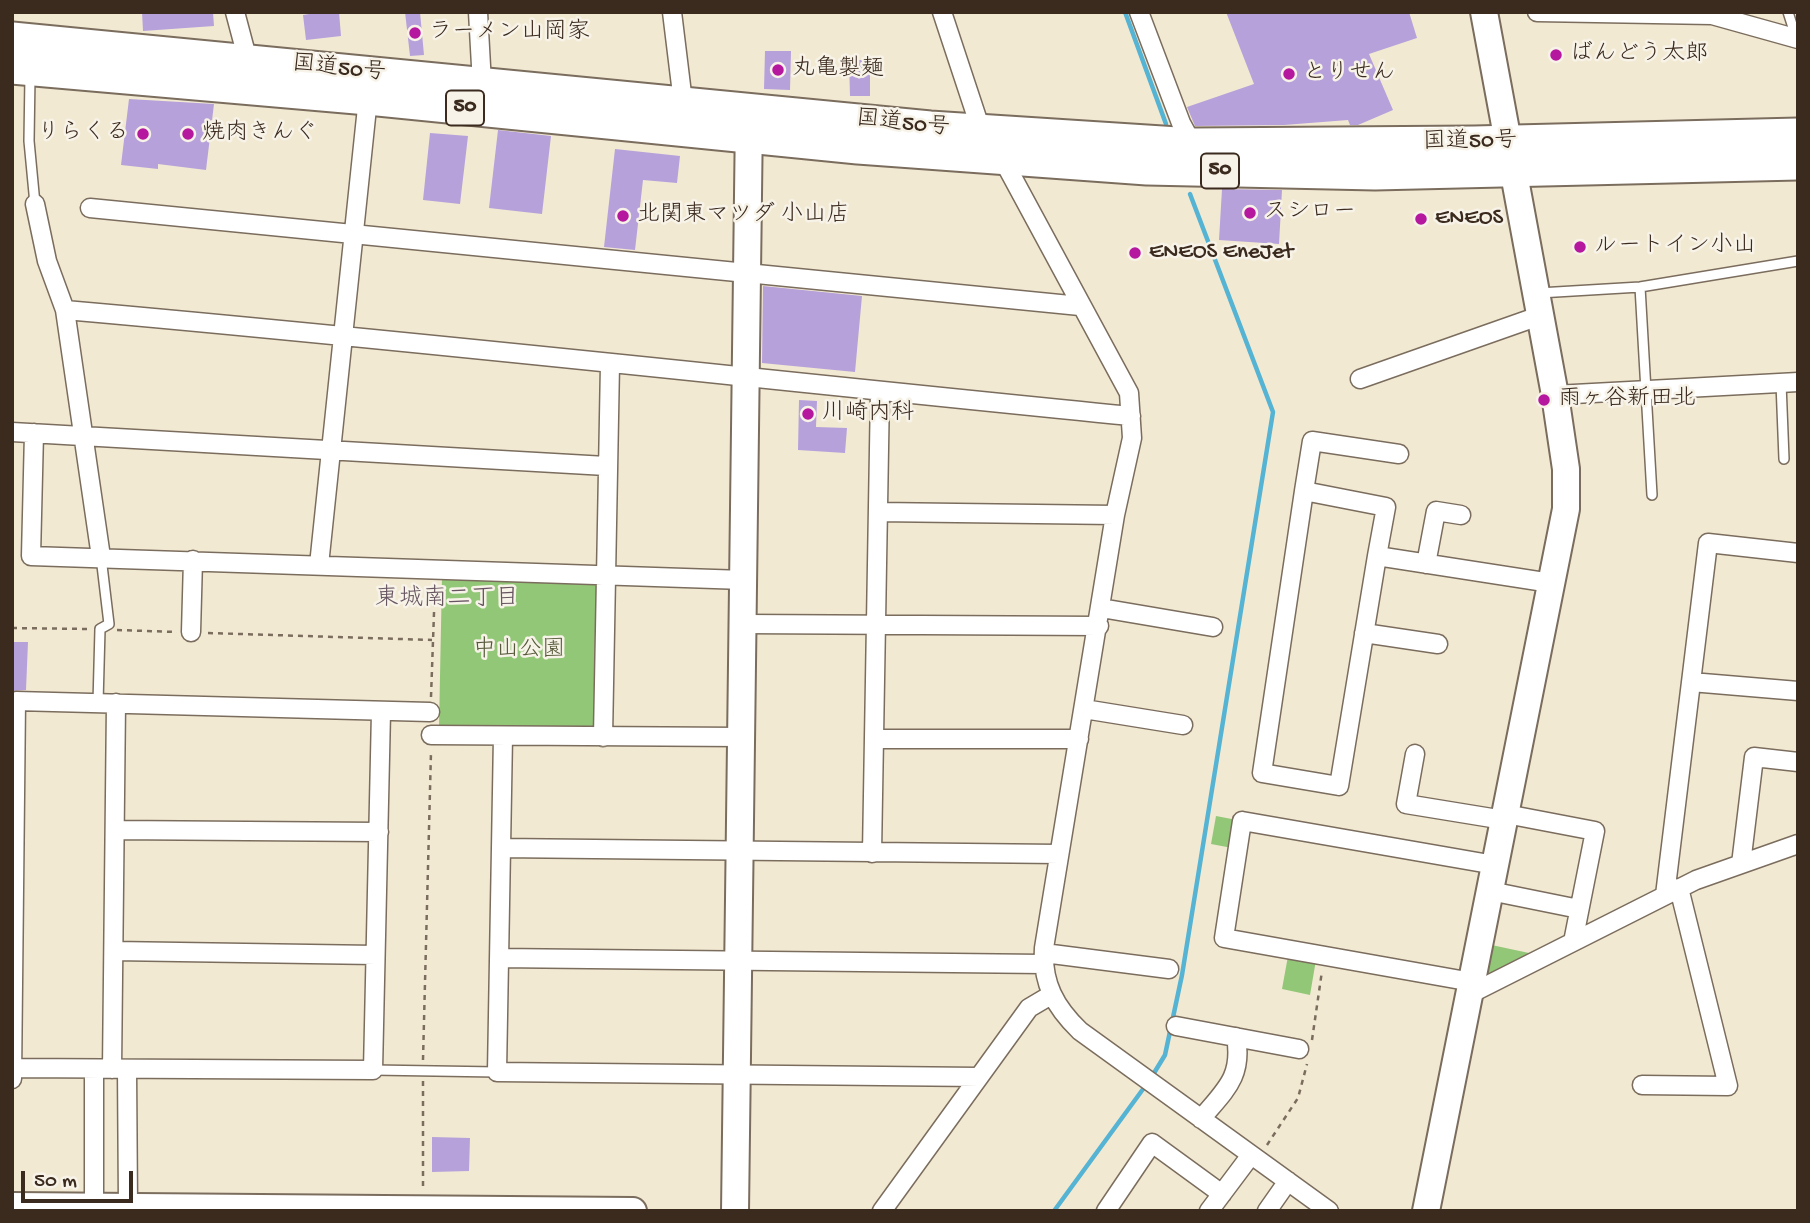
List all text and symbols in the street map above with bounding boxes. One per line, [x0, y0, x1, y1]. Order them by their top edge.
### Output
place label: ラーメン山岡家 [429, 19, 590, 47]
marker: ラーメン山岡家 [407, 25, 423, 41]
place label: ばんどう太郎 [1570, 41, 1708, 69]
marker: ばんどう太郎 [1548, 47, 1564, 63]
street label: 国道50号 [291, 51, 387, 89]
place label: 丸亀製麺 [792, 56, 884, 84]
place label: とりせん [1303, 60, 1395, 88]
marker: 丸亀製麺 [770, 62, 786, 78]
marker: とりせん [1281, 66, 1297, 82]
road number: 50 [446, 90, 484, 126]
street label: 国道50号 [855, 106, 951, 144]
place label: りらくる [37, 120, 129, 148]
place label: 焼肉きんぐ [202, 120, 317, 148]
marker: りらくる [135, 126, 151, 142]
marker: 焼肉きんぐ [180, 126, 196, 142]
street label: 国道50号 [1423, 128, 1517, 158]
road number: 50 [1201, 154, 1239, 188]
place label: スシロー [1264, 199, 1356, 227]
place label: 北関東マツダ 小山店 [637, 202, 849, 230]
marker: スシロー [1242, 205, 1258, 221]
place label: ENEOS [1435, 205, 1503, 233]
marker: 北関東マツダ 小山店 [615, 208, 631, 224]
marker: ENEOS [1413, 211, 1429, 227]
place label: ルートイン小山 [1594, 233, 1756, 261]
place label: ENEOS EneJet [1149, 239, 1293, 267]
marker: ルートイン小山 [1572, 239, 1588, 255]
marker: ENEOS EneJet [1127, 245, 1143, 261]
place label: 雨ヶ谷新田北 [1558, 386, 1696, 414]
marker: 雨ヶ谷新田北 [1536, 392, 1552, 408]
place label: 川崎内科 [822, 400, 914, 428]
marker: 川崎内科 [800, 406, 816, 422]
district label: 東城南二丁目 [375, 586, 519, 614]
park label: 中山公園 [473, 637, 565, 665]
scale bar [24, 1156, 136, 1200]
text: 50 m [34, 1170, 77, 1195]

